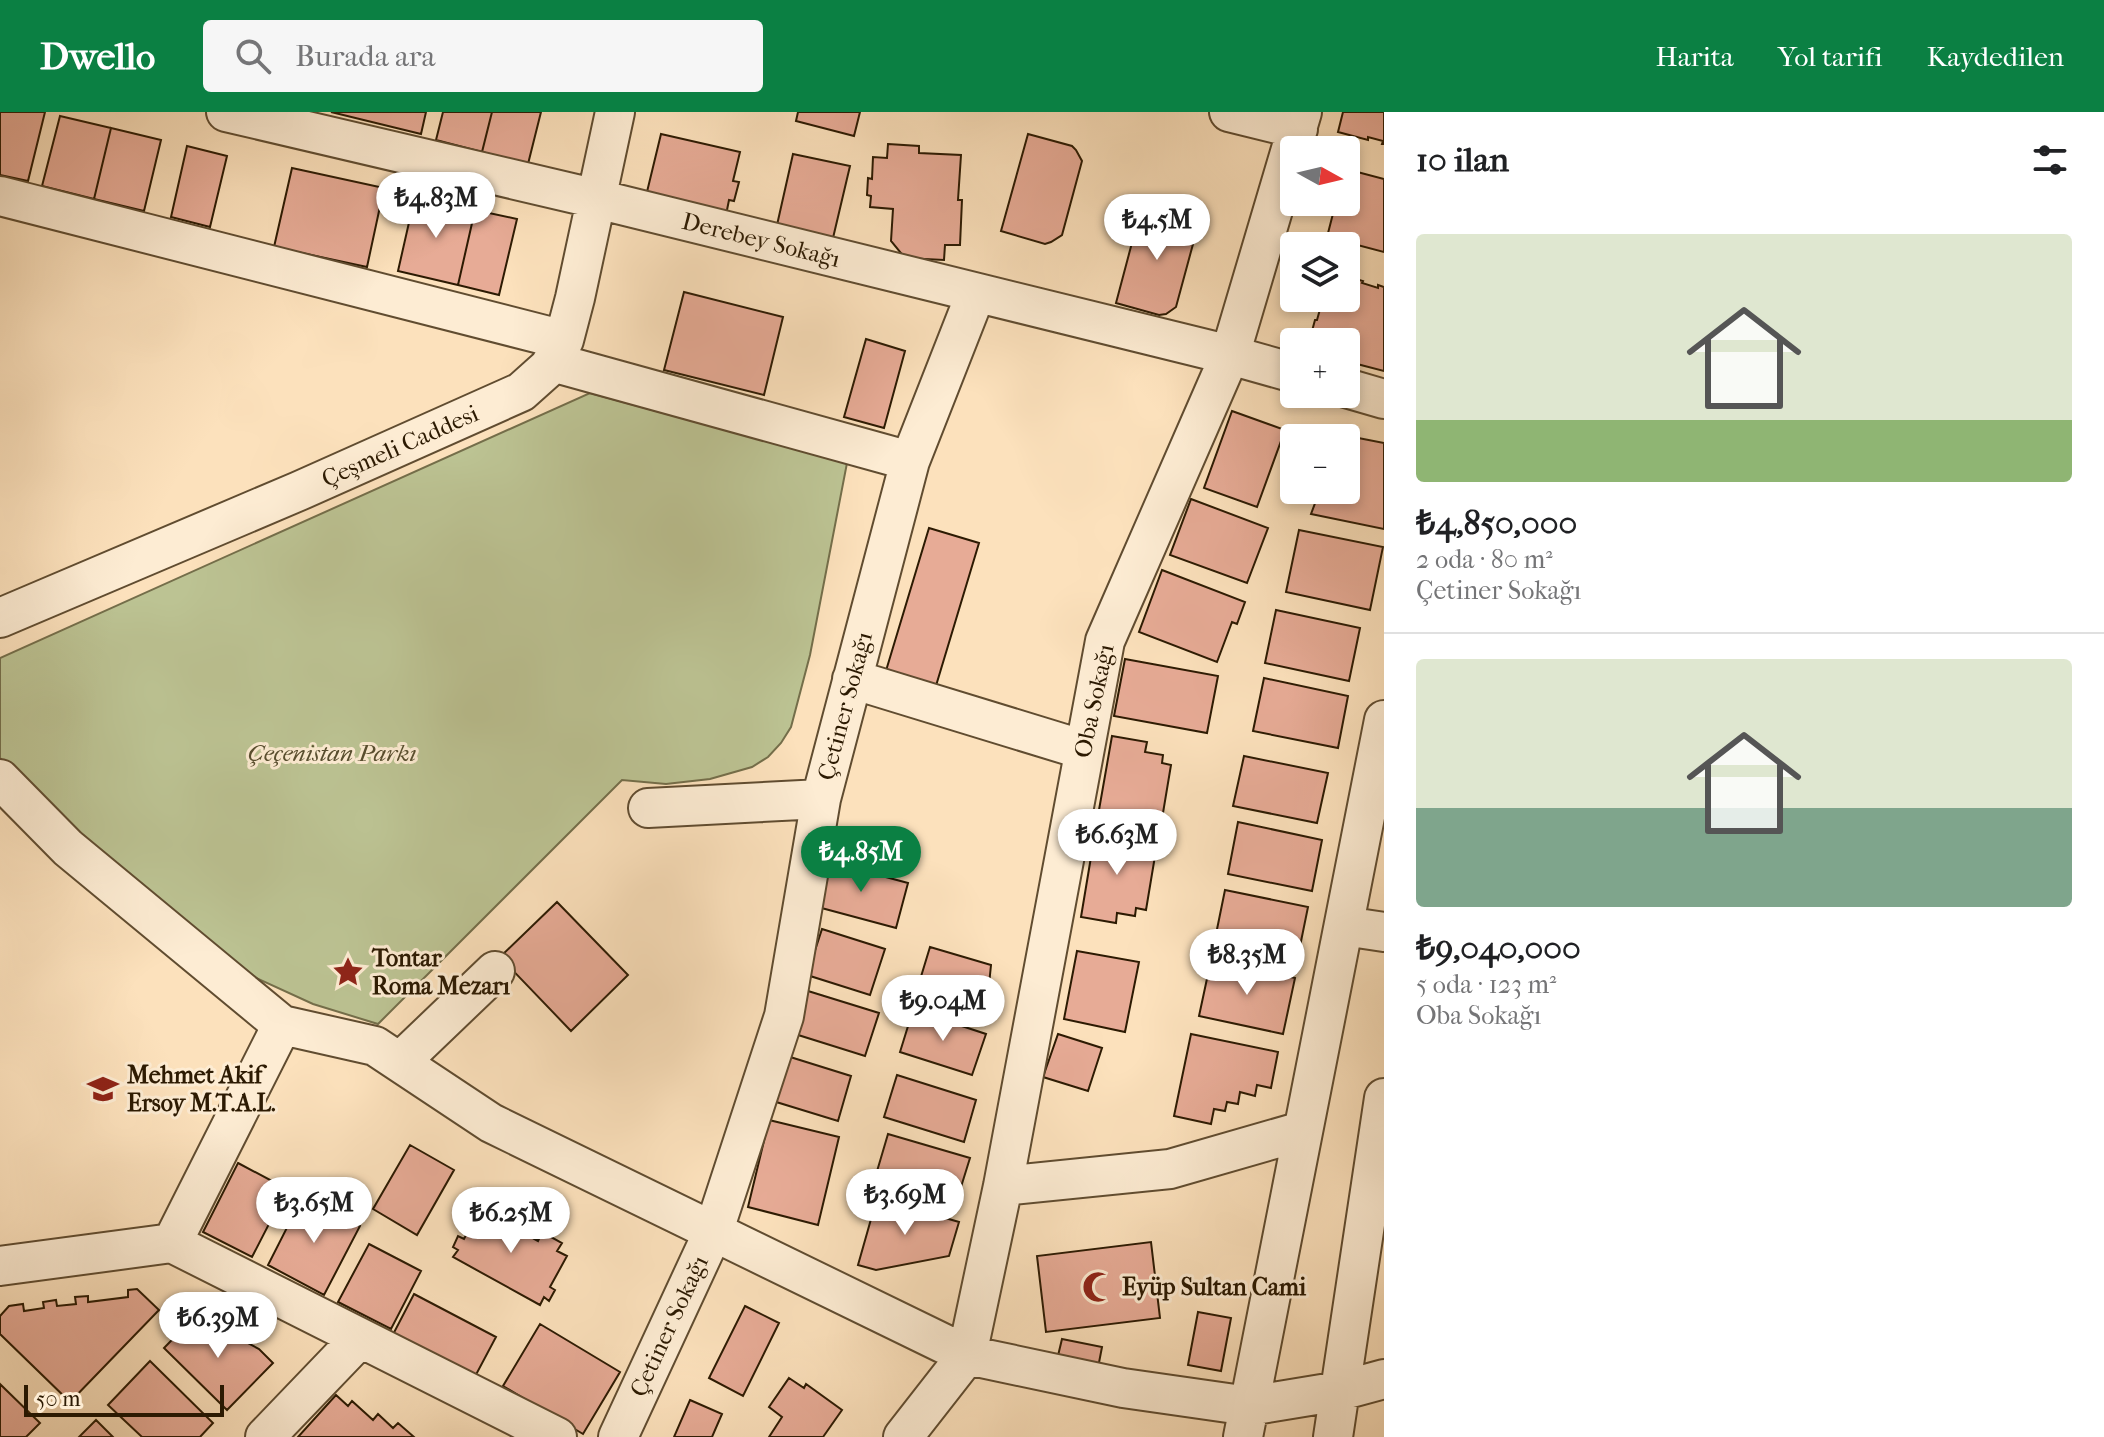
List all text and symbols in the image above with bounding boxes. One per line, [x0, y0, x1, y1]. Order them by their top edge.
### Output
search box [203, 20, 763, 92]
text: Dwello [40, 34, 155, 79]
icon: search [231, 34, 275, 78]
text: Burada ara [295, 39, 436, 74]
text: Harita [1656, 40, 1734, 73]
text: Yol tarifi [1778, 40, 1883, 73]
text: Kaydedilen [1927, 40, 2064, 73]
north arrow [1280, 136, 1360, 216]
map controls [1280, 136, 1360, 504]
icon: filters [2028, 138, 2072, 182]
text: 10 ilan [1416, 140, 1509, 180]
pin: ₺4.83M [371, 172, 501, 240]
text: ₺4.83M [394, 182, 478, 213]
pin: ₺4.5M [1101, 194, 1213, 262]
text: ₺4.5M [1122, 204, 1192, 235]
street label: Derebey Sokağı [679, 207, 843, 273]
button: layers [1280, 232, 1360, 312]
icon: home [1672, 286, 1816, 430]
button: + [1280, 328, 1360, 408]
street label: Çeşmeli Caddesi [317, 399, 483, 494]
button: − [1280, 424, 1360, 504]
text: ₺4,850,000 [1416, 503, 1577, 543]
text: 2 oda · 80 m² [1416, 544, 1553, 575]
text: Çetiner Sokağı [1416, 575, 1581, 606]
street label: Çetiner Sokağı [812, 629, 878, 783]
street label: Oba Sokağı [1068, 642, 1120, 760]
icon: home [1672, 711, 1816, 855]
park label: Çeçenistan Parkı [248, 739, 417, 767]
pin: ₺6.63M [1052, 809, 1182, 877]
text: ₺6.63M [1076, 819, 1158, 850]
pin: ₺4.85M [796, 826, 926, 894]
text: ₺4.85M [819, 836, 903, 867]
text: ₺9,040,000 [1416, 928, 1581, 968]
pin: ₺8.35M [1182, 929, 1312, 997]
text: ₺8.35M [1208, 939, 1286, 970]
place label: Tontar Roma Mezarı [371, 944, 511, 1000]
place icon: Tontar Roma Mezarı [331, 955, 365, 989]
text: 5 oda · 123 m² [1416, 969, 1556, 1000]
pin: ₺9.04M [878, 975, 1008, 1043]
text: ₺9.04M [900, 985, 986, 1016]
text: Oba Sokağı [1416, 1000, 1541, 1031]
place label: Mehmet Akif Ersoy M.T.A.L. [127, 1061, 276, 1117]
school or university icon: Mehmet Akif Ersoy M.T.A.L. [86, 1072, 120, 1106]
pin: ₺3.69M [840, 1169, 970, 1237]
pin: ₺3.65M [249, 1177, 379, 1245]
text: ₺3.69M [864, 1179, 946, 1210]
text: ₺3.65M [274, 1187, 354, 1218]
pin: ₺6.25M [446, 1187, 576, 1255]
text: ₺6.25M [470, 1197, 552, 1228]
street label: Çetiner Sokağı [624, 1251, 714, 1401]
mosque icon: Eyüp Sultan Cami [1081, 1270, 1115, 1304]
place label: Eyüp Sultan Cami [1122, 1273, 1307, 1301]
pin: ₺6.39M [153, 1292, 283, 1360]
text: ₺6.39M [177, 1302, 259, 1333]
scale bar [24, 1381, 224, 1417]
text: 50 m [36, 1386, 81, 1412]

